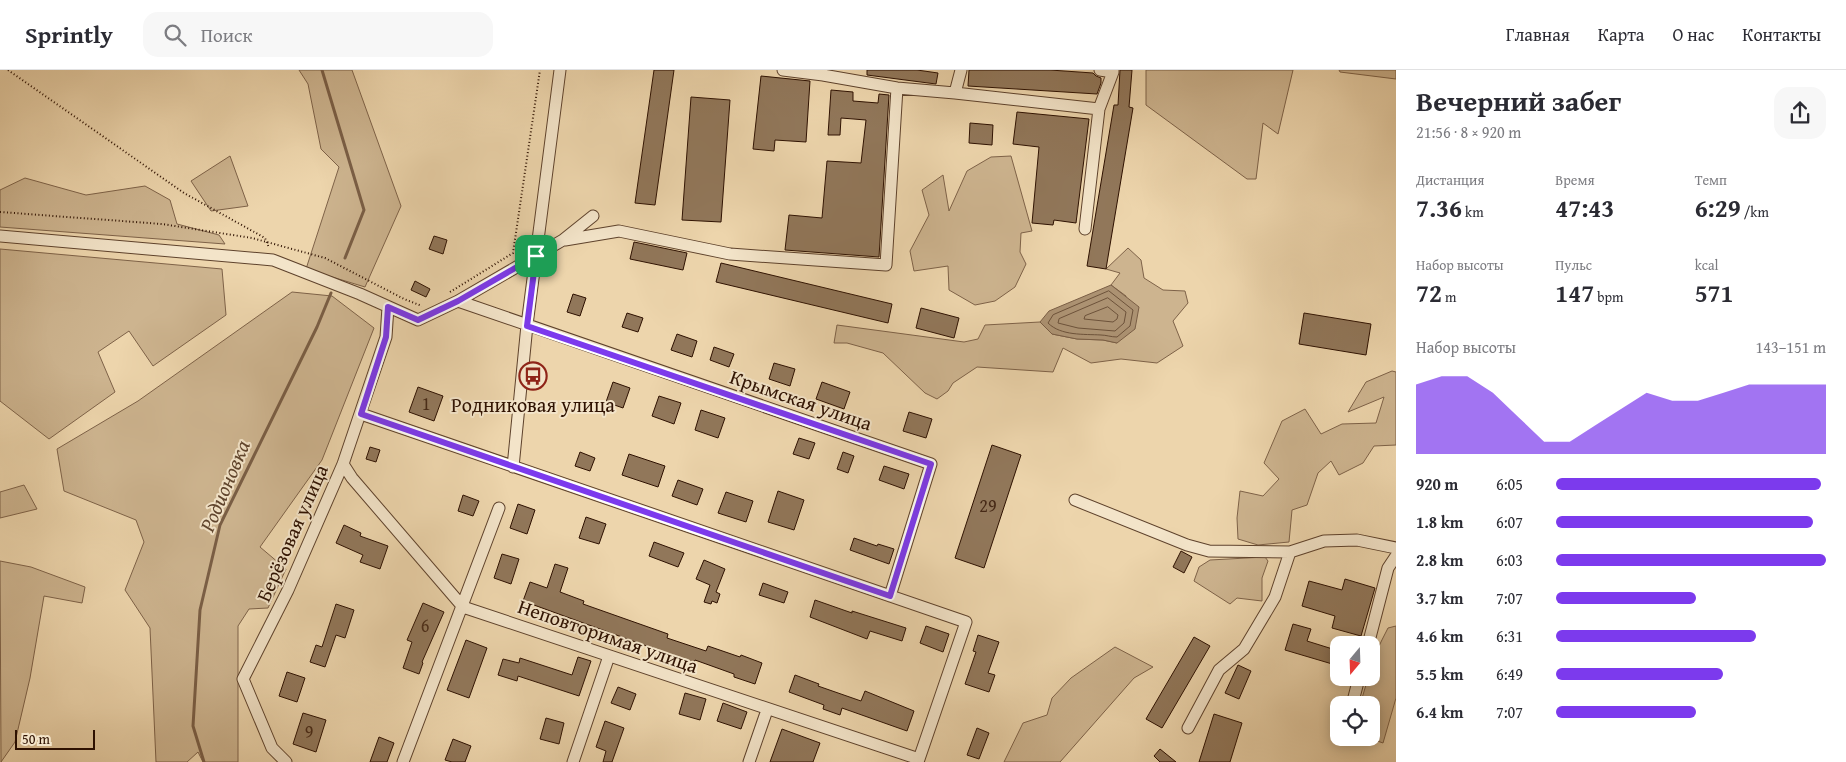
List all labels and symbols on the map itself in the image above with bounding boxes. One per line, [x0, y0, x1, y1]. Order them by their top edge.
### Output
pin [515, 235, 557, 277]
bus stop icon: Родниковая улица [518, 361, 548, 391]
street label: Крымская улица [726, 362, 877, 438]
house number: 1 [422, 390, 430, 417]
place label: Родниковая улица [451, 390, 615, 419]
water label: Родионовка [191, 435, 258, 537]
street label: Берёзовая улица [248, 459, 335, 606]
house number: 29 [979, 492, 997, 519]
street label: Неповторимая улица [514, 591, 703, 680]
house number: 6 [421, 612, 429, 639]
north arrow [1330, 636, 1380, 686]
house number: 9 [305, 718, 313, 745]
scale bar [15, 727, 95, 750]

